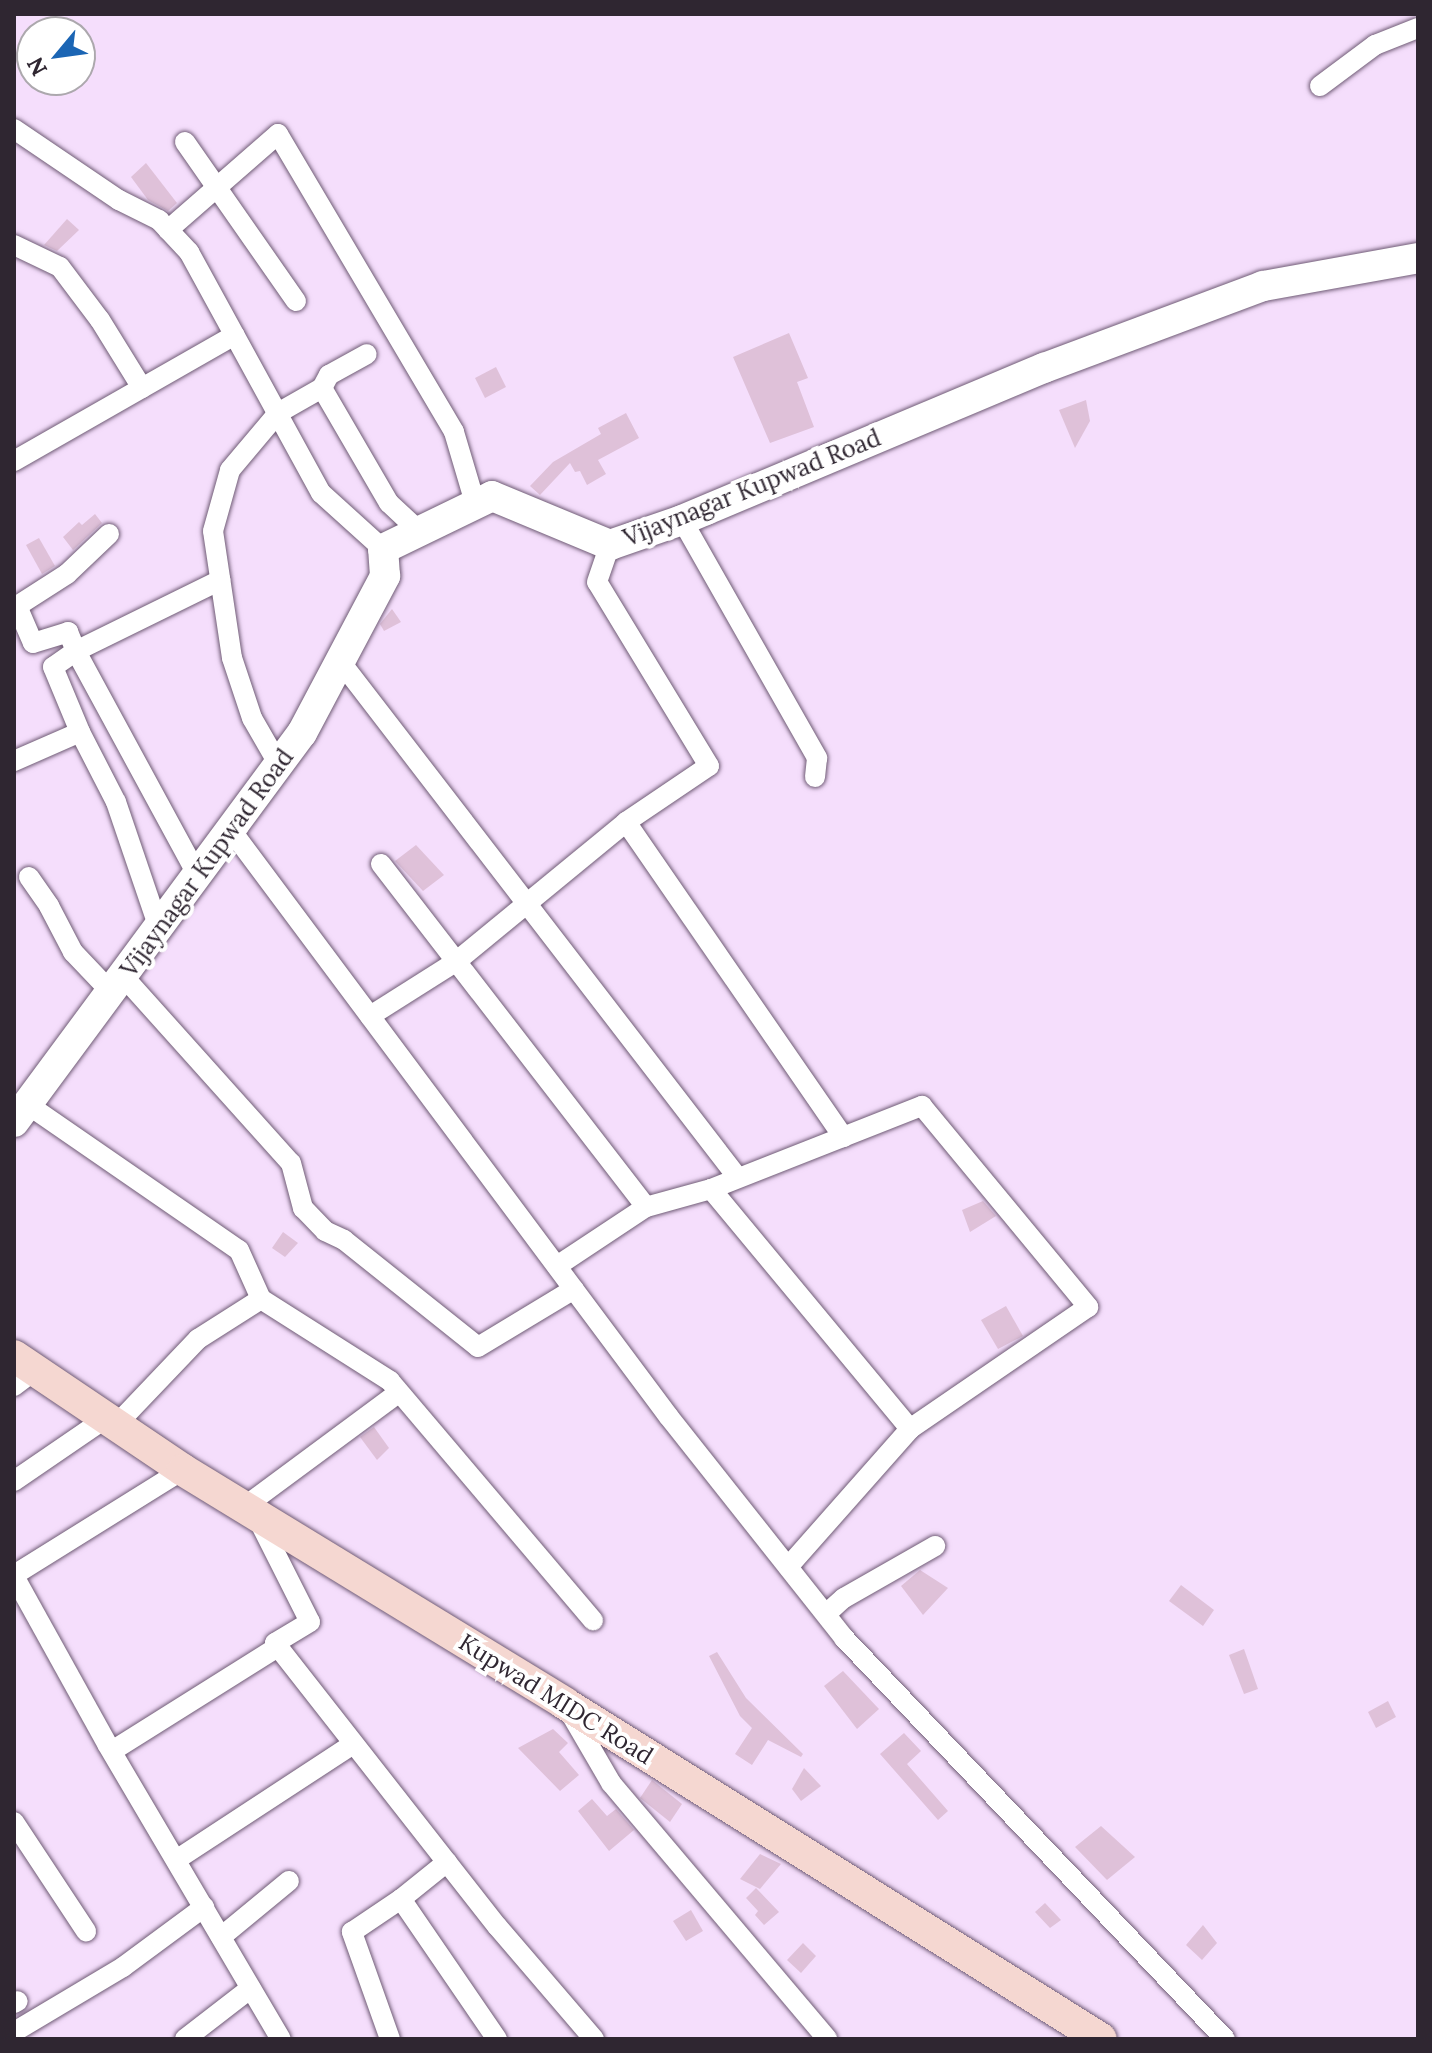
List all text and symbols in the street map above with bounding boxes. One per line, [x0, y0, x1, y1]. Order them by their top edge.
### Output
north arrow [16, 16, 96, 96]
text: N [20, 52, 53, 81]
street label: Vijaynagar Kupwad Road [619, 423, 885, 553]
street label: Vijaynagar Kupwad Road [115, 743, 299, 983]
street label: Kupwad MIDC Road [454, 1628, 658, 1770]

